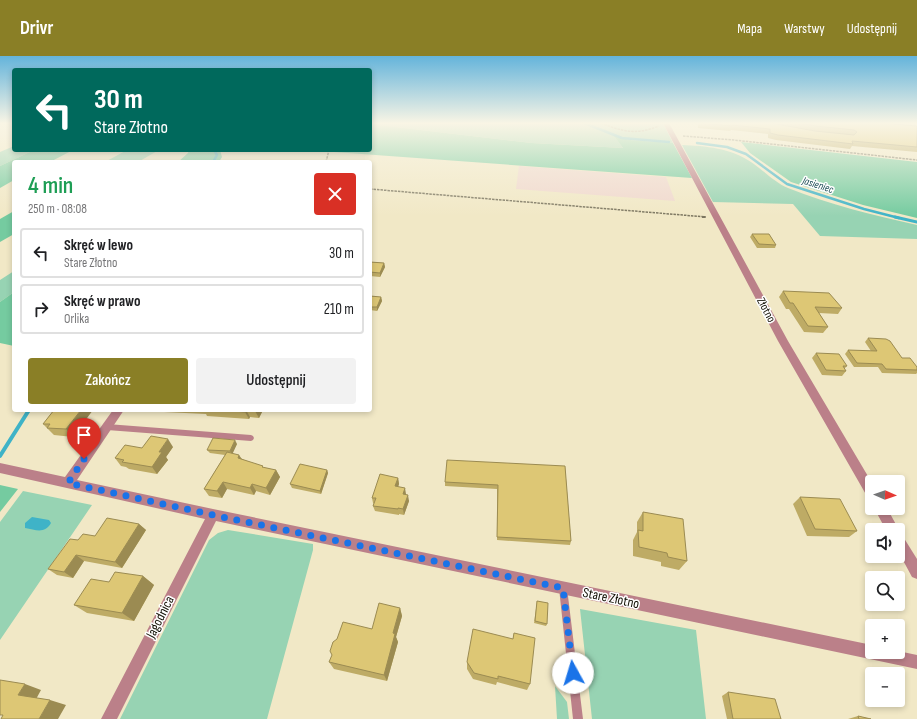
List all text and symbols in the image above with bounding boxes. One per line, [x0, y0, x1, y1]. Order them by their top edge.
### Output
text: Drivr [20, 17, 53, 40]
text: Mapa [737, 20, 762, 37]
text: Warstwy [784, 20, 825, 37]
text: Udostępnij [847, 20, 897, 37]
text: 30 m [94, 83, 143, 116]
icon: left [28, 84, 80, 136]
text: Stare Złotno [94, 117, 168, 138]
text: 4 min [28, 171, 73, 200]
button: close [314, 173, 356, 215]
water label: Jasieniec [800, 174, 836, 196]
text: 250 m · 08:08 [28, 201, 87, 217]
text: Skręć w lewo [64, 236, 133, 255]
icon: left [30, 242, 52, 264]
text: 30 m [329, 244, 354, 263]
text: Stare Złotno [64, 255, 117, 271]
text: Skręć w prawo [64, 292, 141, 311]
street label: Złotno [753, 295, 779, 325]
icon: right [30, 298, 52, 320]
text: 210 m [324, 300, 354, 319]
text: Orlika [64, 311, 89, 327]
button: Zakończ [28, 358, 188, 404]
button: Udostępnij [196, 358, 356, 404]
pin [67, 418, 101, 459]
icon: arrive [73, 424, 95, 446]
north arrow [865, 475, 905, 515]
map controls [865, 475, 905, 707]
button: sound [865, 523, 905, 563]
button: search [865, 571, 905, 611]
street label: Stare Złotno [581, 584, 641, 612]
street label: Jagodnica [142, 593, 178, 642]
button: + [865, 619, 905, 659]
position arrow [552, 652, 594, 694]
button: − [865, 667, 905, 707]

